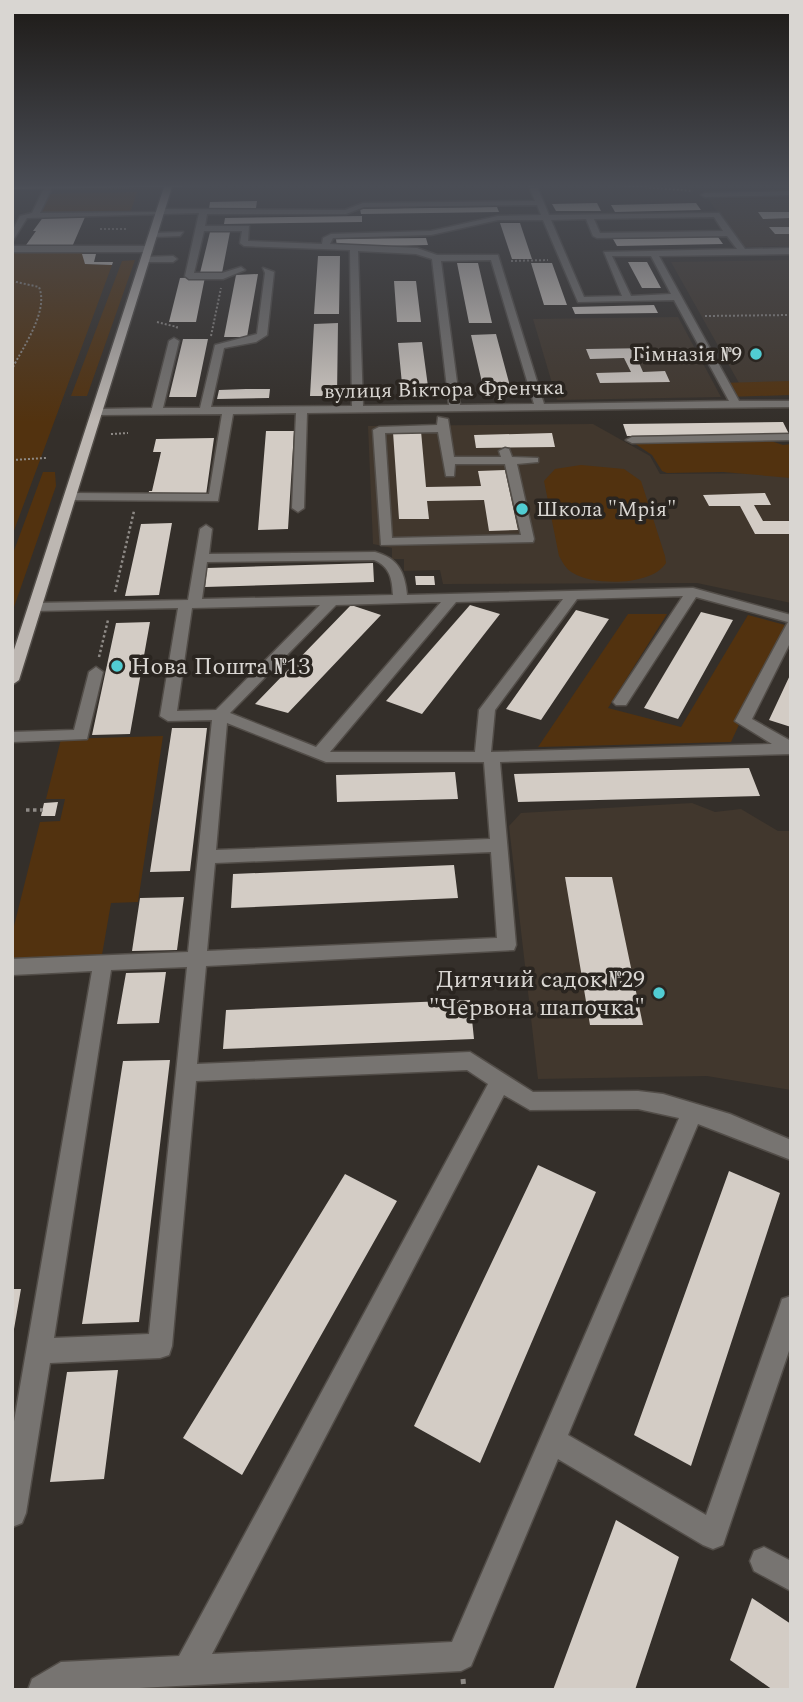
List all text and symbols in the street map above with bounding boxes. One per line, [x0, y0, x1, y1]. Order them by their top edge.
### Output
place label: Гімназія №9 [632, 339, 742, 371]
marker: Гімназія №9 [748, 346, 764, 362]
street label: вулиця Віктора Френчка [324, 372, 565, 408]
place label: Школа "Мрія" [536, 494, 676, 526]
marker: Школа "Мрія" [514, 501, 530, 517]
place label: Нова Пошта №13 [131, 649, 310, 685]
marker: Нова Пошта №13 [109, 658, 125, 674]
place label: Дитячий садок №29 "Червона шапочка" [429, 962, 645, 1026]
marker: Дитячий садок №29 "Червона шапочка" [651, 985, 667, 1001]

